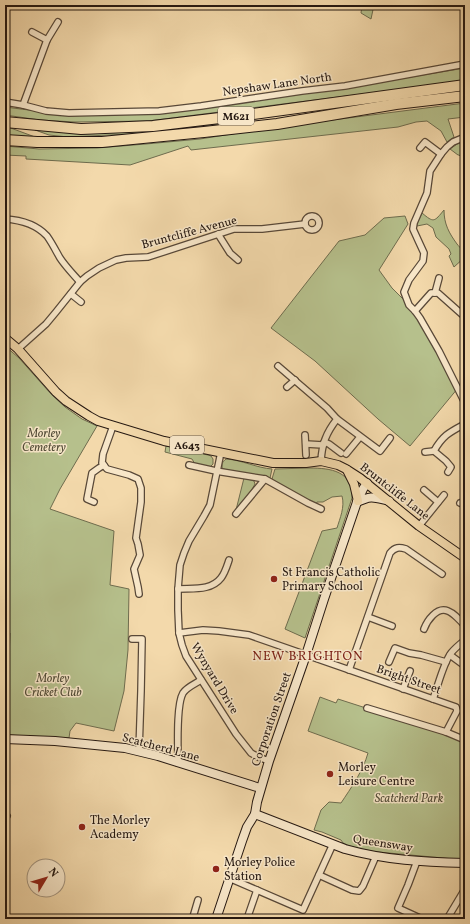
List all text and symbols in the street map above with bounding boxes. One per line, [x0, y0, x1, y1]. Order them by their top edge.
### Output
street label: Nepshaw Lane North [221, 69, 333, 101]
road number: M621 [218, 107, 254, 125]
street label: Bruntcliffe Avenue [140, 212, 239, 253]
park label: Morley Cemetery [22, 426, 66, 456]
road number: A643 [170, 436, 204, 454]
street label: Bruntcliffe Lane [356, 459, 433, 524]
place label: St Francis Catholic Primary School [282, 565, 380, 595]
marker: St Francis Catholic Primary School [269, 574, 279, 584]
street label: Wynyard Drive [187, 640, 242, 717]
district label: NEW BRIGHTON [252, 648, 364, 666]
street label: Bright Street [374, 661, 443, 698]
street label: Corporation Street [248, 670, 296, 769]
park label: Morley Cricket Club [24, 671, 82, 701]
street label: Scatcherd Lane [120, 730, 202, 766]
place label: Morley Leisure Centre [338, 760, 415, 790]
marker: Morley Leisure Centre [325, 769, 335, 779]
park label: Scatcherd Park [375, 791, 444, 807]
place label: The Morley Academy [90, 813, 151, 843]
marker: The Morley Academy [77, 822, 87, 832]
street label: Queensway [352, 831, 414, 857]
place label: Morley Police Station [224, 855, 296, 885]
north arrow [26, 858, 66, 898]
marker: Morley Police Station [211, 864, 221, 874]
text: N [44, 865, 61, 881]

